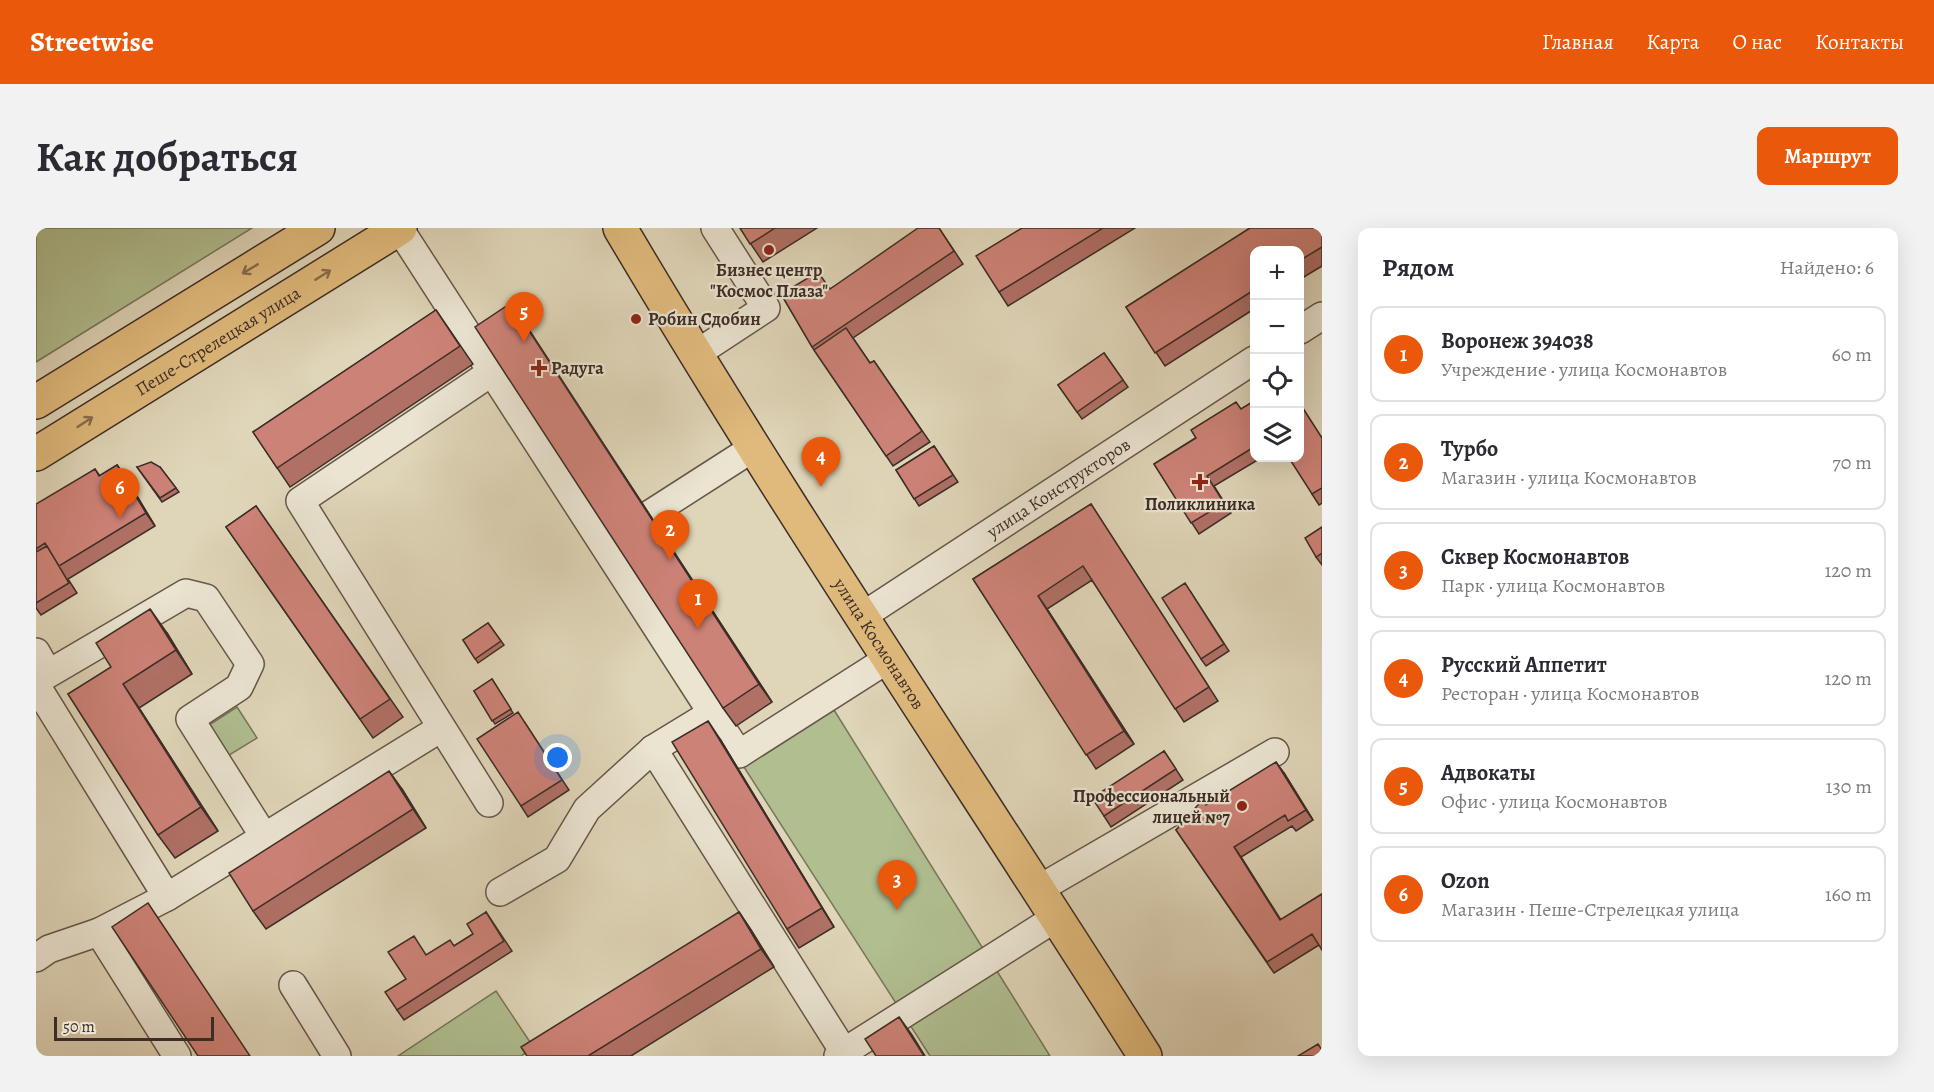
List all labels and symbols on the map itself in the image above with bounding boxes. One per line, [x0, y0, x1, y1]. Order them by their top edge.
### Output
marker: Бизнес центр "Космос Плаза" [762, 243, 776, 257]
place label: Бизнес центр "Космос Плаза" [710, 258, 828, 303]
one-way arrow [242, 263, 259, 276]
one-way arrow [314, 269, 331, 282]
street label: Пеше-Стрелецкая улица [131, 280, 306, 401]
pin: 5 [504, 292, 544, 342]
place label: Робин Сдобин [648, 307, 761, 331]
marker: Робин Сдобин [629, 312, 643, 326]
place label: Радуга [551, 356, 604, 380]
marker: Радуга [532, 361, 546, 375]
one-way arrow [76, 416, 93, 428]
street label: улица Конструкторов [981, 432, 1135, 544]
pin: 4 [802, 438, 840, 487]
pin: 6 [100, 468, 140, 518]
marker: Поликлиника [1191, 473, 1209, 491]
place label: Поликлиника [1145, 492, 1256, 516]
pin: 2 [650, 510, 690, 560]
street label: улица Космонавтов [827, 573, 930, 714]
pin: 1 [678, 580, 718, 629]
your location [543, 743, 572, 772]
place label: Профессиональный лицей №7 [1073, 784, 1230, 829]
marker: Профессиональный лицей №7 [1235, 799, 1249, 813]
pin: 3 [878, 860, 916, 910]
scale bar [54, 1014, 214, 1042]

